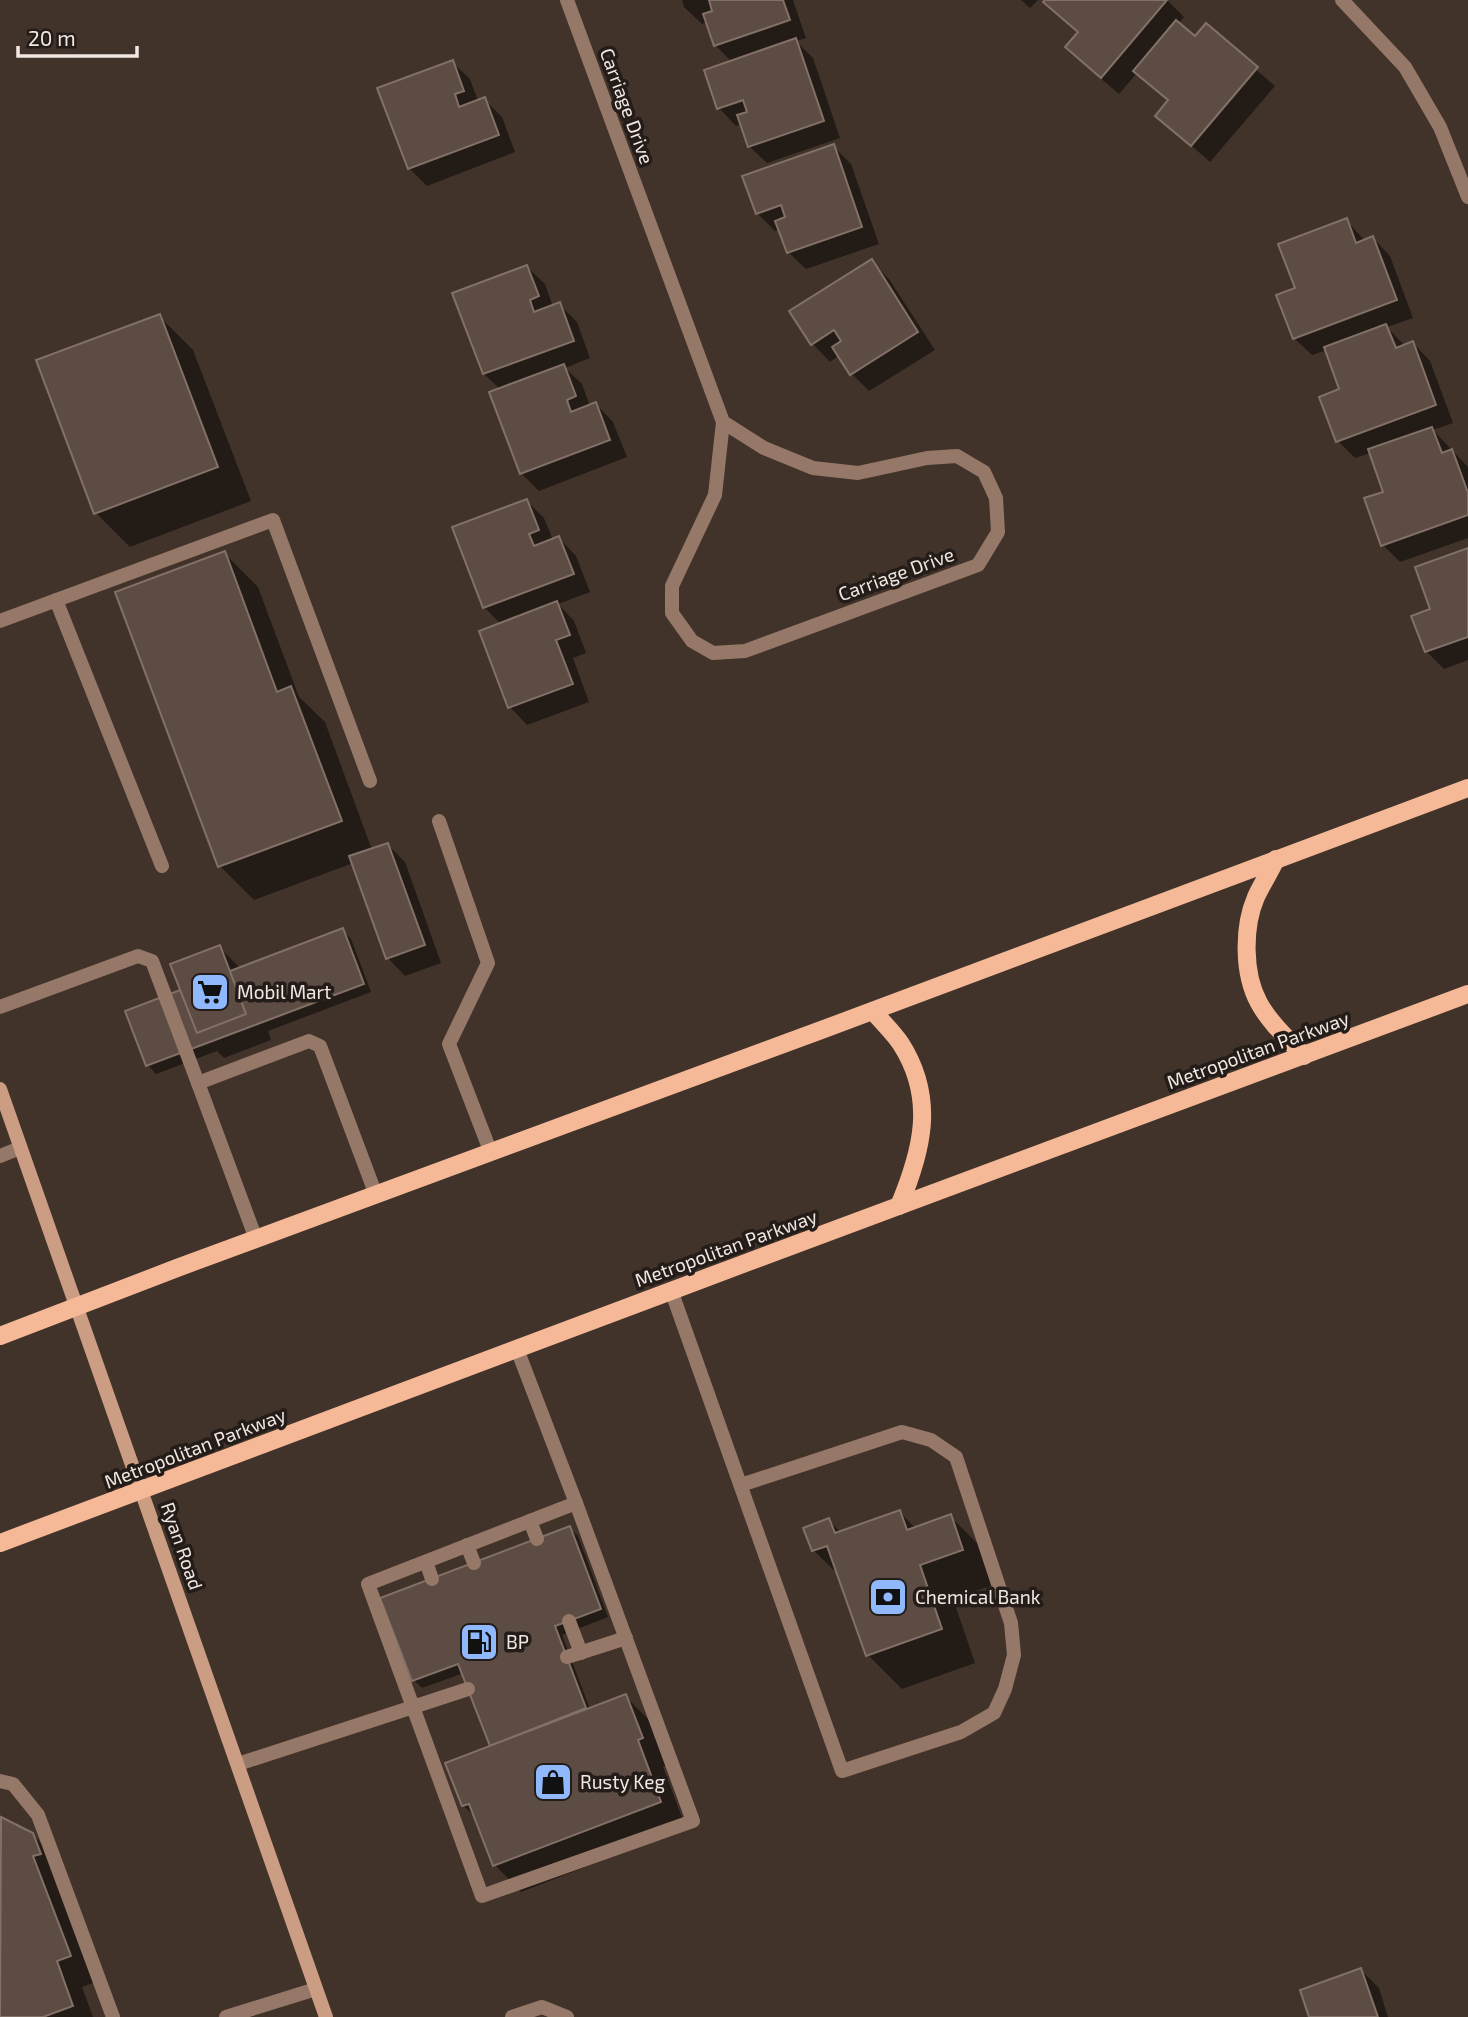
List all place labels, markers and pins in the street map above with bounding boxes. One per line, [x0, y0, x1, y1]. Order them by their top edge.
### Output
supermarket icon: Mobil Mart [189, 971, 231, 1013]
place label: Mobil Mart [237, 980, 331, 1003]
bank icon: Chemical Bank [867, 1576, 909, 1618]
place label: Chemical Bank [915, 1585, 1041, 1608]
fuel station icon: BP [458, 1621, 500, 1663]
place label: BP [506, 1630, 529, 1653]
shop icon: Rusty Keg [532, 1761, 574, 1803]
place label: Rusty Keg [580, 1770, 666, 1793]

